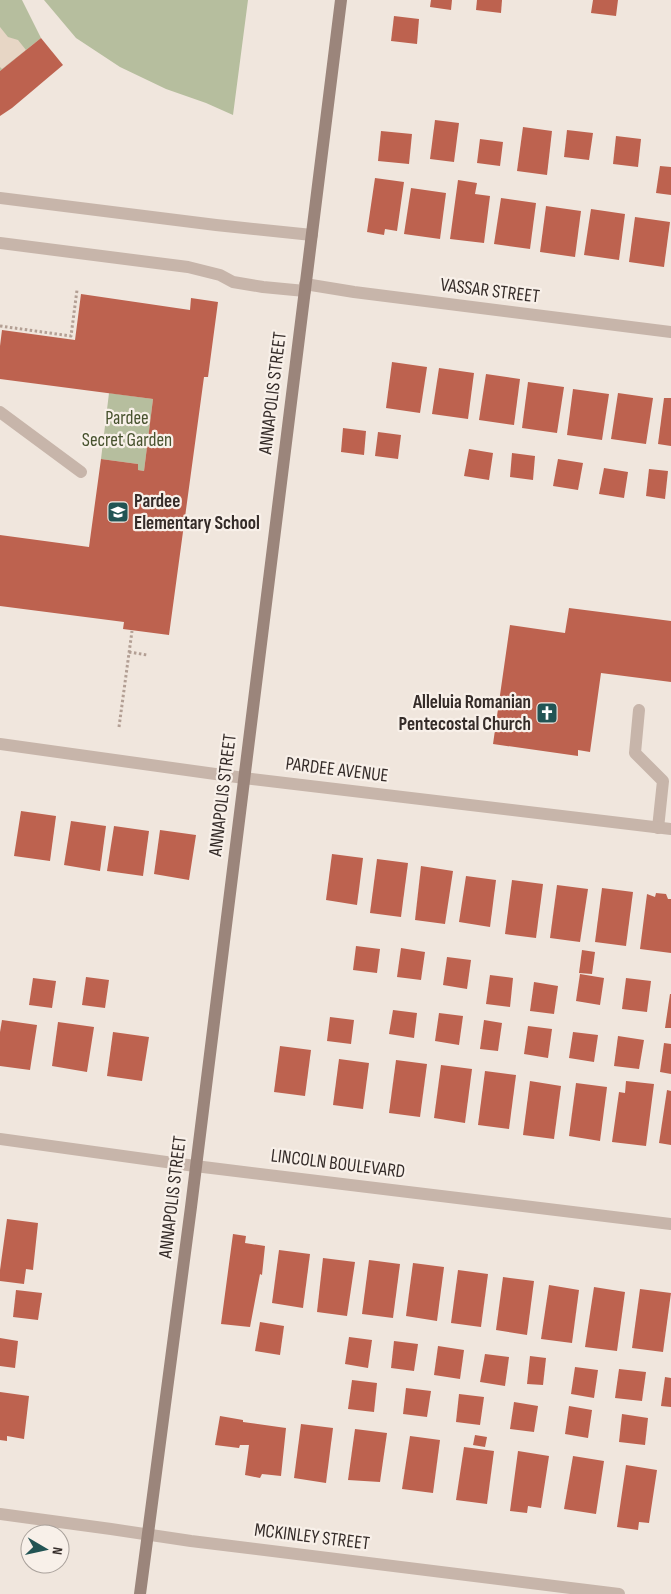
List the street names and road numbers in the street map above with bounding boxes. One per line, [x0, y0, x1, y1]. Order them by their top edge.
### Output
street label: VASSAR STREET [439, 273, 541, 309]
street label: ANNAPOLIS STREET [254, 330, 292, 456]
street label: ANNAPOLIS STREET [204, 732, 242, 858]
street label: PARDEE AVENUE [284, 752, 390, 788]
street label: ANNAPOLIS STREET [154, 1134, 192, 1260]
street label: LINCOLN BOULEVARD [270, 1144, 406, 1184]
street label: MCKINLEY STREET [253, 1519, 371, 1556]

